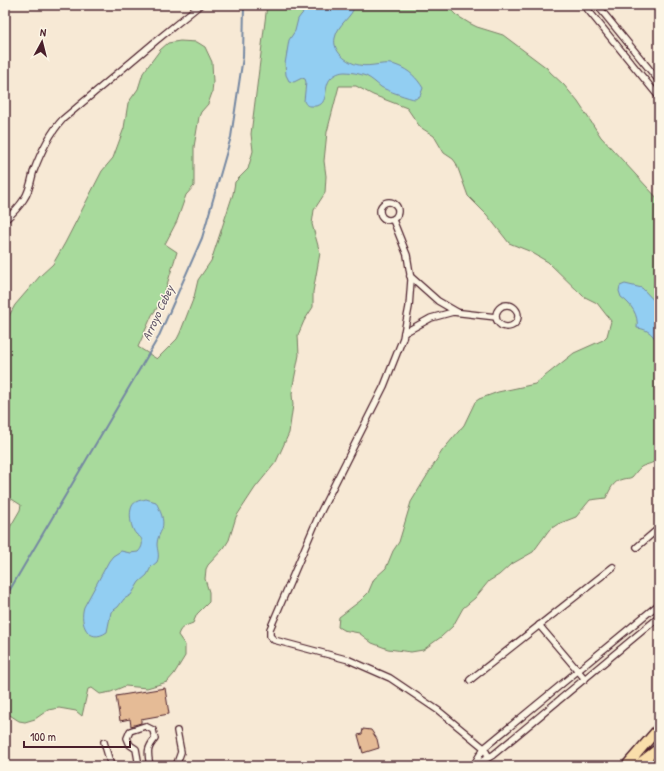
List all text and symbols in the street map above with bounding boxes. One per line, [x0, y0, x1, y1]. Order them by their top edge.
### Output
north arrow [22, 22, 62, 62]
text: N [39, 25, 47, 39]
water label: Arroyo Cebey [137, 281, 178, 343]
scale bar [24, 723, 130, 749]
text: 100 m [30, 728, 56, 745]

